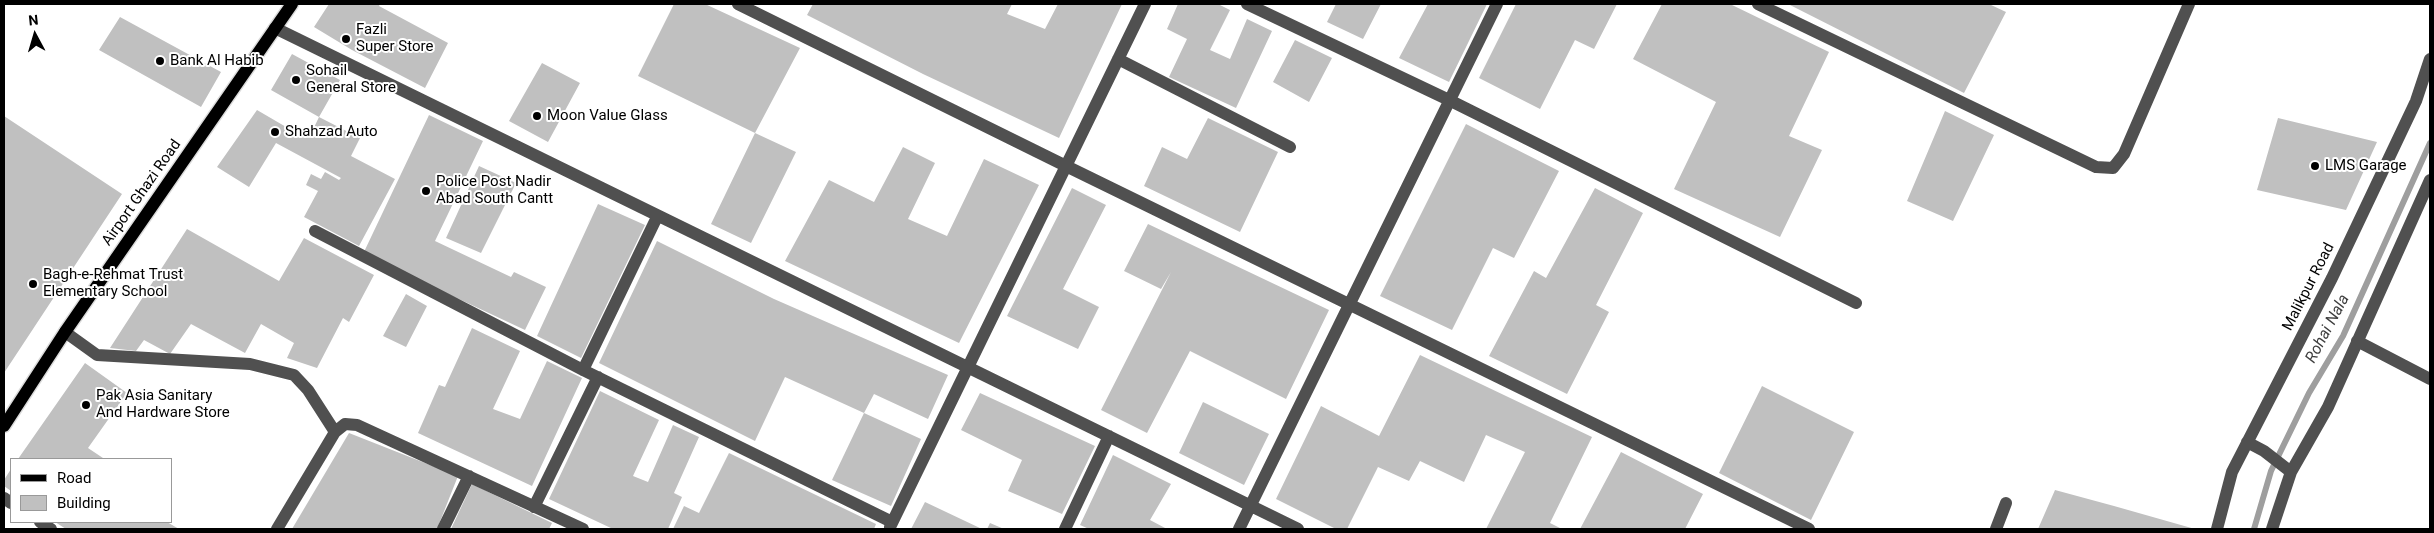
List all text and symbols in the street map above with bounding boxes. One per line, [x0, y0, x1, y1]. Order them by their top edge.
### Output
north arrow [10, 10, 60, 60]
text: N [28, 12, 39, 29]
place label: Fazli Super Store [356, 21, 433, 56]
marker: Fazli Super Store [340, 33, 352, 45]
place label: Bank Al Habib [170, 52, 264, 70]
marker: Bank Al Habib [154, 55, 166, 67]
place label: Sohail General Store [306, 62, 396, 97]
marker: Sohail General Store [290, 74, 302, 86]
place label: Moon Value Glass [547, 107, 668, 125]
marker: Moon Value Glass [531, 110, 543, 122]
place label: Shahzad Auto [285, 123, 378, 141]
marker: Shahzad Auto [269, 126, 281, 138]
street label: Airport Ghazi Road [99, 136, 185, 250]
place label: LMS Garage [2325, 157, 2407, 175]
marker: LMS Garage [2309, 160, 2321, 172]
place label: Police Post Nadir Abad South Cantt [436, 173, 553, 208]
marker: Police Post Nadir Abad South Cantt [420, 185, 432, 197]
street label: Malikpur Road [2279, 240, 2339, 334]
place label: Bagh-e-Rehmat Trust Elementary School [43, 266, 183, 301]
marker: Bagh-e-Rehmat Trust Elementary School [27, 278, 39, 290]
water label: Rohai Nala [2302, 291, 2354, 367]
place label: Pak Asia Sanitary And Hardware Store [96, 387, 230, 422]
marker: Pak Asia Sanitary And Hardware Store [80, 399, 92, 411]
legend [10, 458, 172, 523]
text: Road [57, 469, 91, 487]
text: Building [57, 494, 111, 512]

